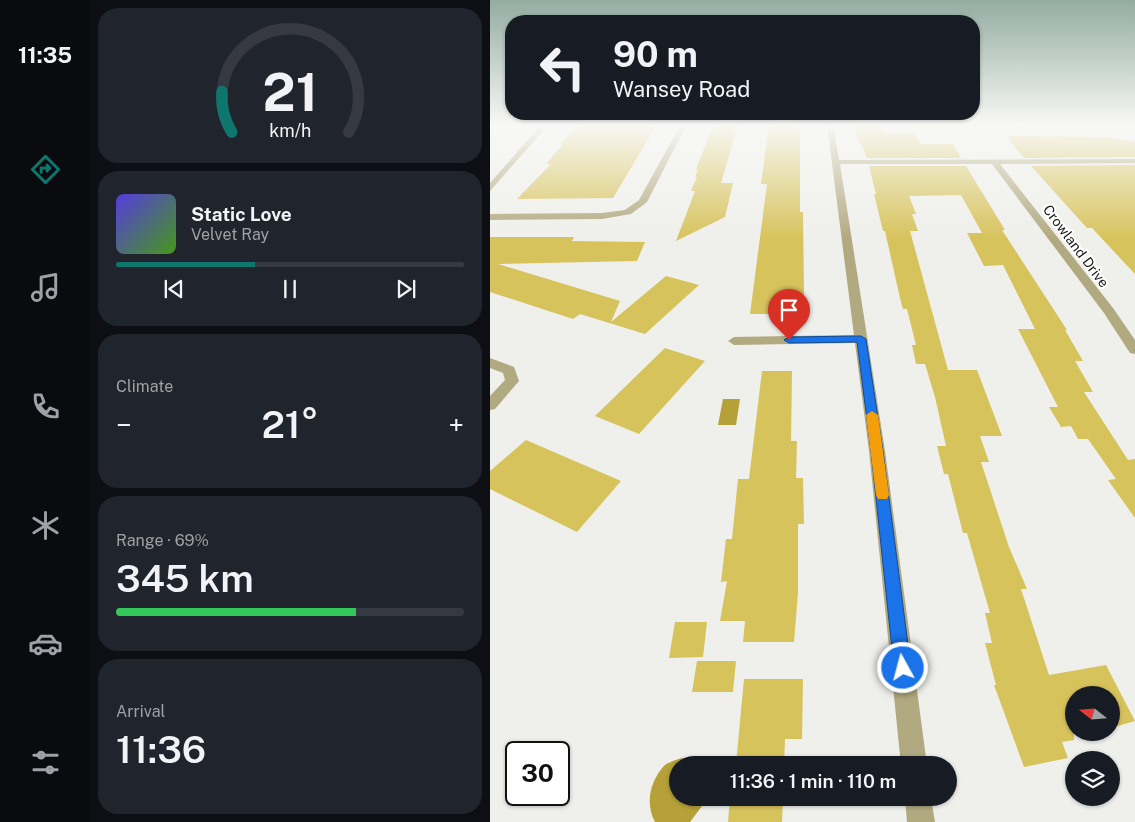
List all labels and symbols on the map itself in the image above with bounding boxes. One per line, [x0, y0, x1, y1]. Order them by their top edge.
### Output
street label: Crowland Drive [1040, 202, 1112, 290]
pin [768, 289, 810, 340]
position arrow [876, 641, 928, 693]
north arrow [1065, 686, 1120, 741]
speed limit sign: 30 [505, 741, 570, 806]

